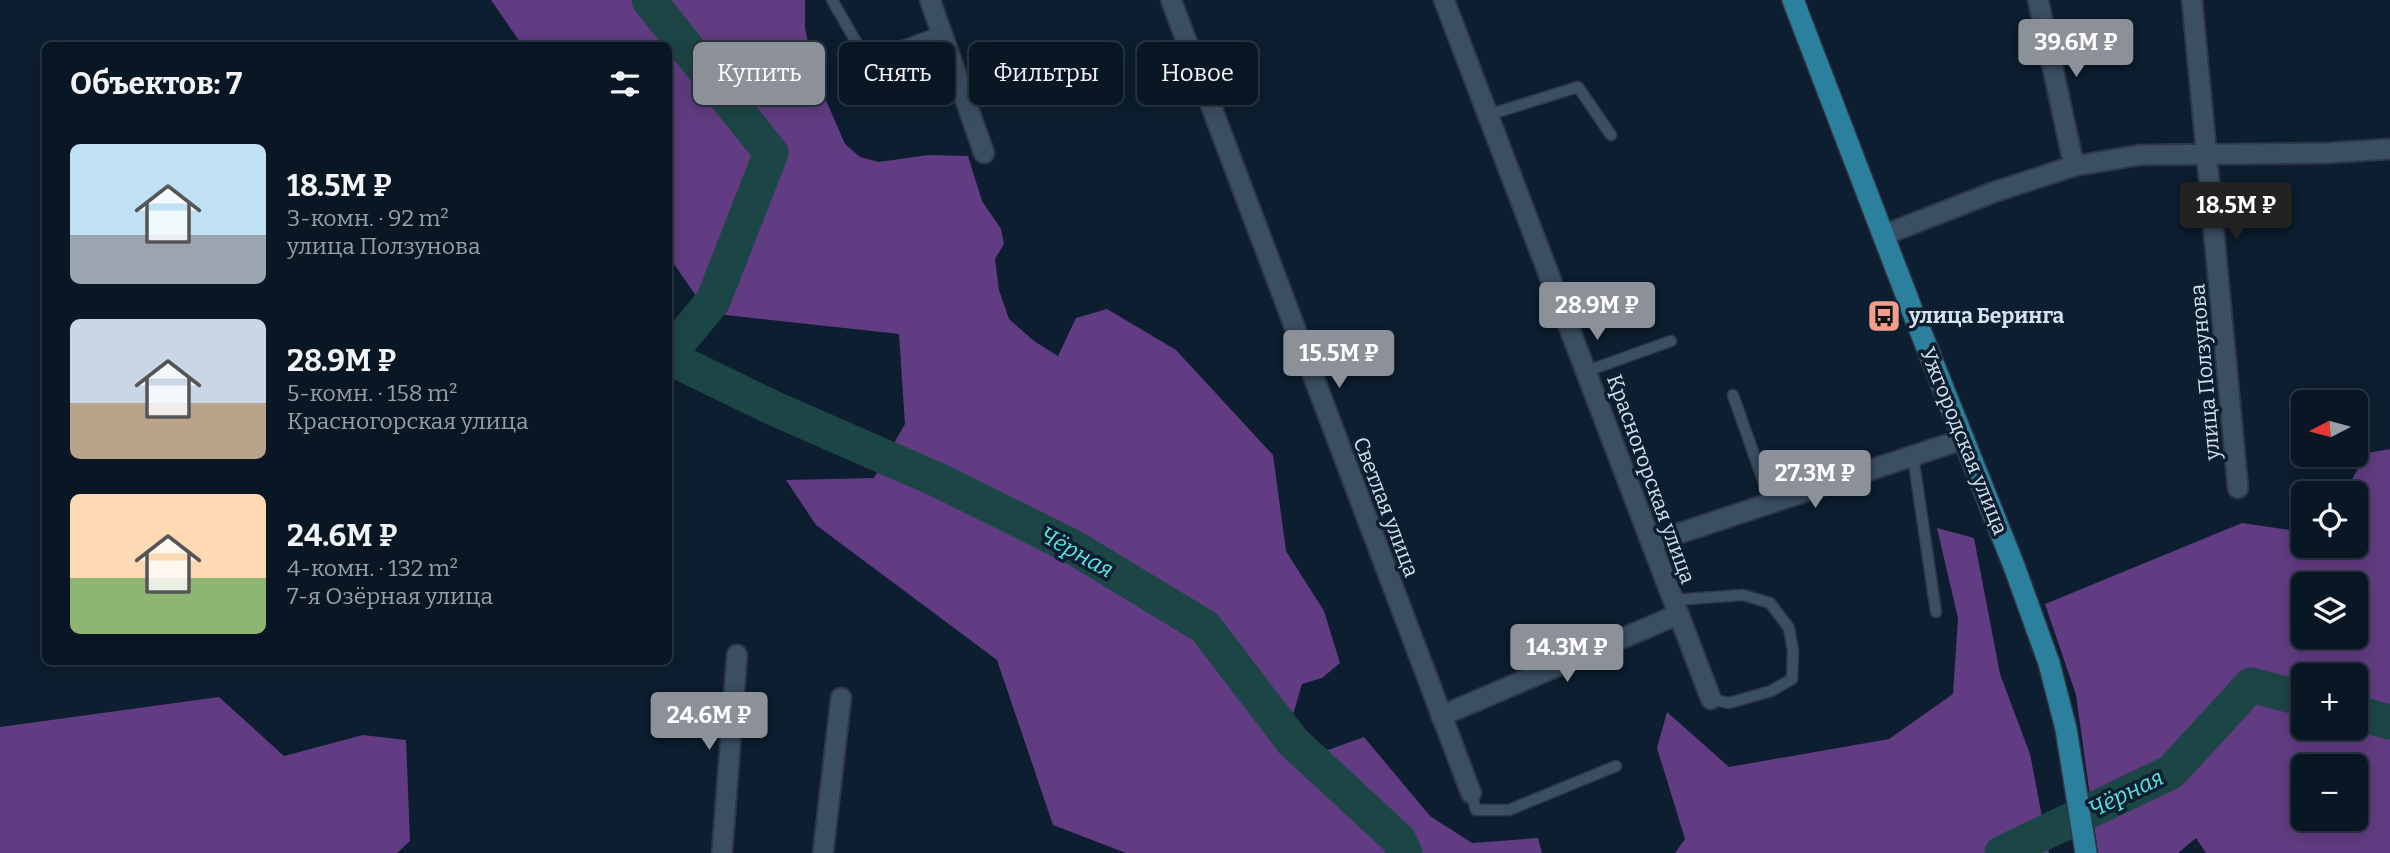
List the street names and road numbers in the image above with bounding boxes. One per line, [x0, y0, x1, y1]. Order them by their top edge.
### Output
street label: улица Ползунова [2184, 282, 2226, 462]
street label: Ужгородская улица [1915, 344, 2014, 539]
street label: Красногорская улица [1601, 371, 1701, 588]
street label: Светлая улица [1347, 433, 1425, 581]

